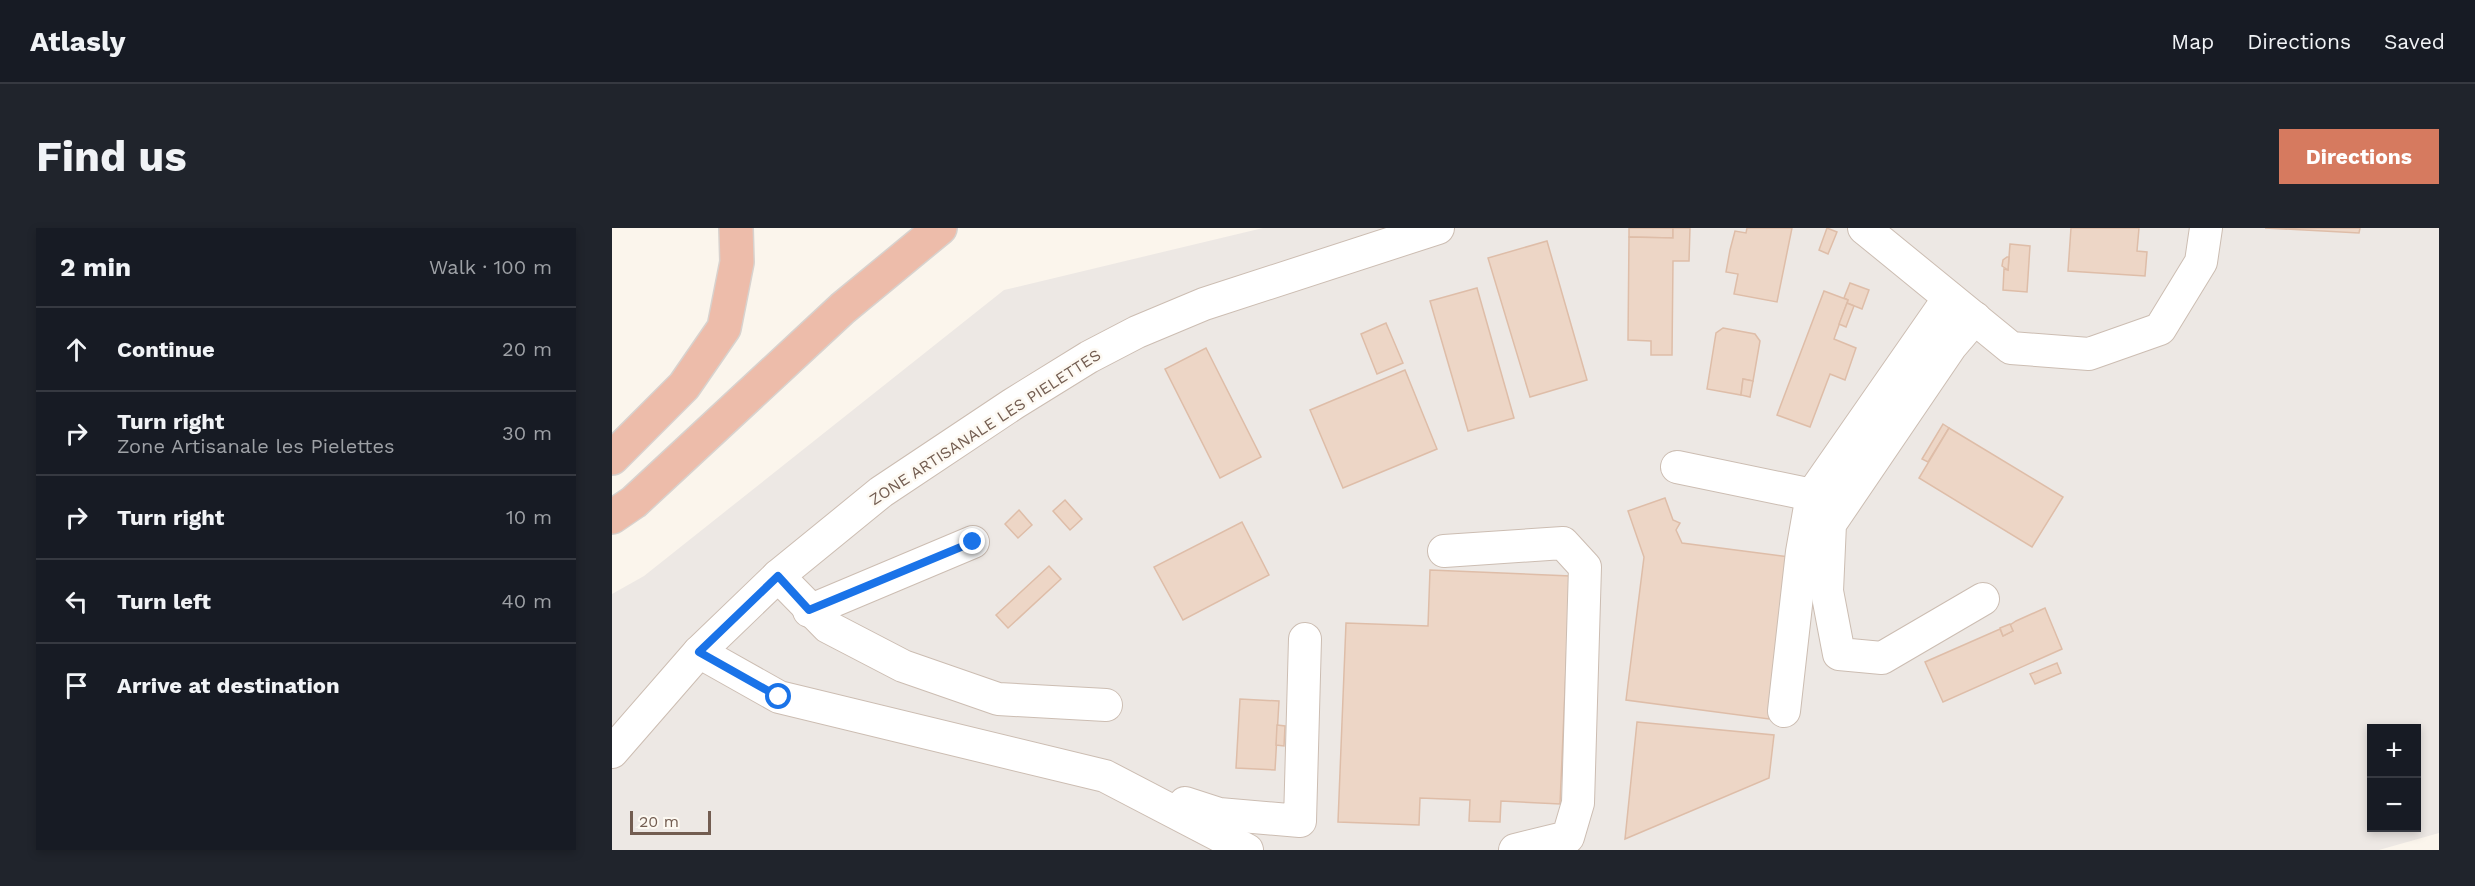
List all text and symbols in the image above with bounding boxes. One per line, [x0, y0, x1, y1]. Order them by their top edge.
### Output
text: Atlasly [30, 25, 125, 58]
text: Map [2171, 29, 2214, 54]
text: Directions [2247, 29, 2351, 54]
text: Saved [2384, 29, 2445, 54]
button: Directions [2279, 129, 2439, 184]
text: Find us [36, 132, 187, 181]
text: 2 min [60, 252, 131, 282]
text: Walk · 100 m [429, 255, 552, 279]
icon: ahead [60, 333, 93, 366]
text: Continue [117, 337, 215, 362]
text: 20 m [502, 337, 552, 361]
street label: ZONE ARTISANALE LES PIELETTES [866, 345, 1104, 509]
text: Turn right [117, 409, 224, 434]
icon: right [60, 417, 93, 450]
text: 30 m [502, 421, 552, 445]
text: Zone Artisanale les Pielettes [117, 434, 395, 458]
icon: right [60, 501, 93, 534]
text: Turn right [117, 505, 224, 530]
text: 10 m [506, 505, 552, 529]
route end [959, 528, 985, 554]
icon: left [60, 585, 93, 618]
text: Turn left [117, 589, 211, 614]
text: 40 m [501, 589, 552, 613]
icon: arrive [60, 669, 93, 702]
text: Arrive at destination [117, 673, 340, 698]
route start [765, 683, 791, 709]
map controls [2367, 724, 2421, 832]
button: + [2367, 724, 2421, 778]
button: − [2367, 778, 2421, 832]
scale bar [630, 808, 711, 836]
text: 20 m [639, 812, 679, 831]

